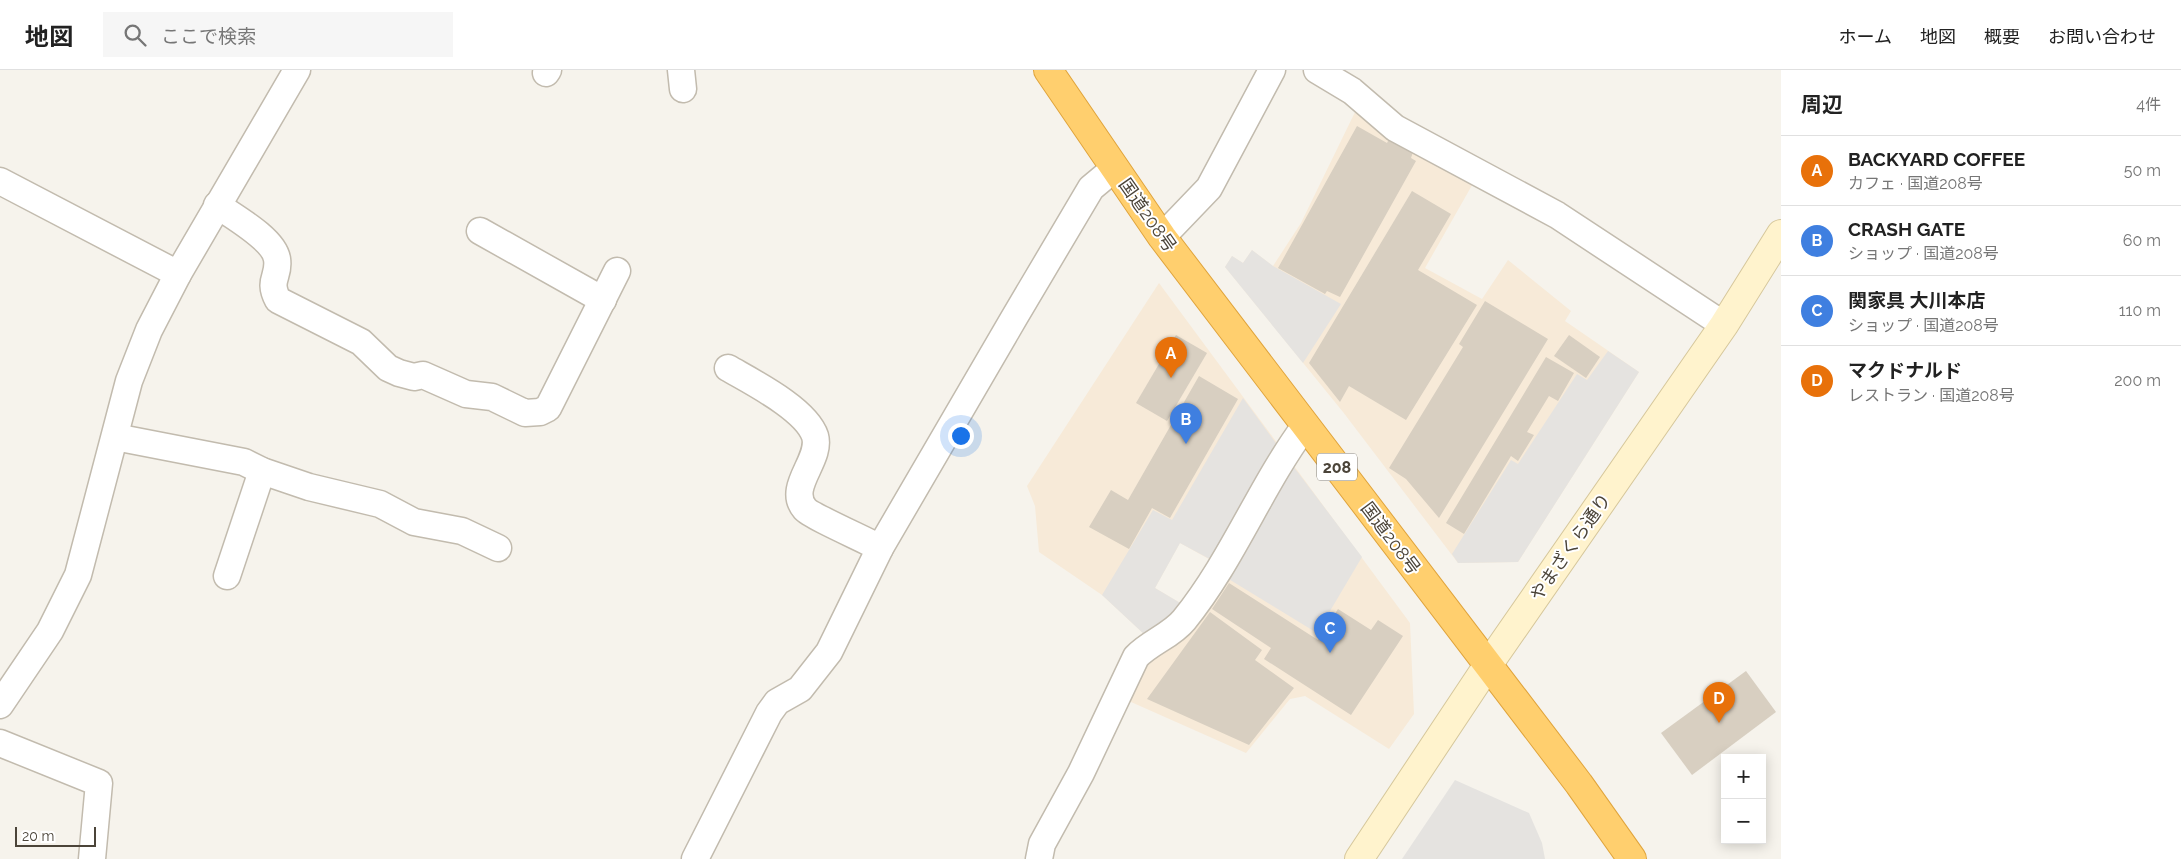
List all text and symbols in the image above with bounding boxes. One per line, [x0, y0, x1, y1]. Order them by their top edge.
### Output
search box [103, 12, 453, 57]
icon: search [121, 21, 149, 49]
text: 地図 [25, 22, 73, 51]
text: ここで検索 [161, 25, 256, 47]
text: ホーム [1839, 26, 1892, 47]
text: 地図 [1920, 26, 1956, 47]
text: 概要 [1984, 26, 2020, 47]
text: お問い合わせ [2048, 26, 2156, 47]
text: 周辺 [1801, 92, 1843, 117]
text: 4件 [2136, 95, 2161, 114]
text: BACKYARD COFFEE [1848, 148, 2025, 170]
text: A [1812, 161, 1822, 180]
text: 50 m [2124, 161, 2161, 180]
street label: 国道208号 [1115, 174, 1181, 256]
text: カフェ · 国道208号 [1848, 174, 1983, 193]
text: CRASH GATE [1848, 218, 1965, 240]
text: B [1812, 231, 1822, 250]
text: 60 m [2123, 231, 2161, 250]
text: ショップ · 国道208号 [1848, 244, 1999, 263]
text: 関家具 大川本店 [1848, 289, 1986, 311]
text: C [1812, 301, 1822, 320]
text: 110 m [2119, 301, 2161, 320]
text: ショップ · 国道208号 [1848, 316, 1999, 335]
pin: A [1155, 337, 1187, 378]
text: マクドナルド [1848, 359, 1962, 381]
text: D [1811, 371, 1823, 390]
text: 200 m [2114, 371, 2161, 390]
text: レストラン · 国道208号 [1848, 386, 2015, 405]
pin: B [1170, 403, 1202, 444]
your location [948, 423, 974, 449]
road number: 208 [1317, 454, 1357, 481]
street label: やまざくら通り [1525, 489, 1615, 605]
street label: 国道208号 [1357, 498, 1425, 578]
pin: C [1314, 612, 1346, 653]
pin: D [1703, 682, 1735, 723]
map controls [1721, 754, 1766, 844]
button: + [1721, 754, 1766, 799]
button: − [1721, 799, 1766, 844]
scale bar [15, 824, 96, 847]
text: 20 m [22, 828, 54, 844]

